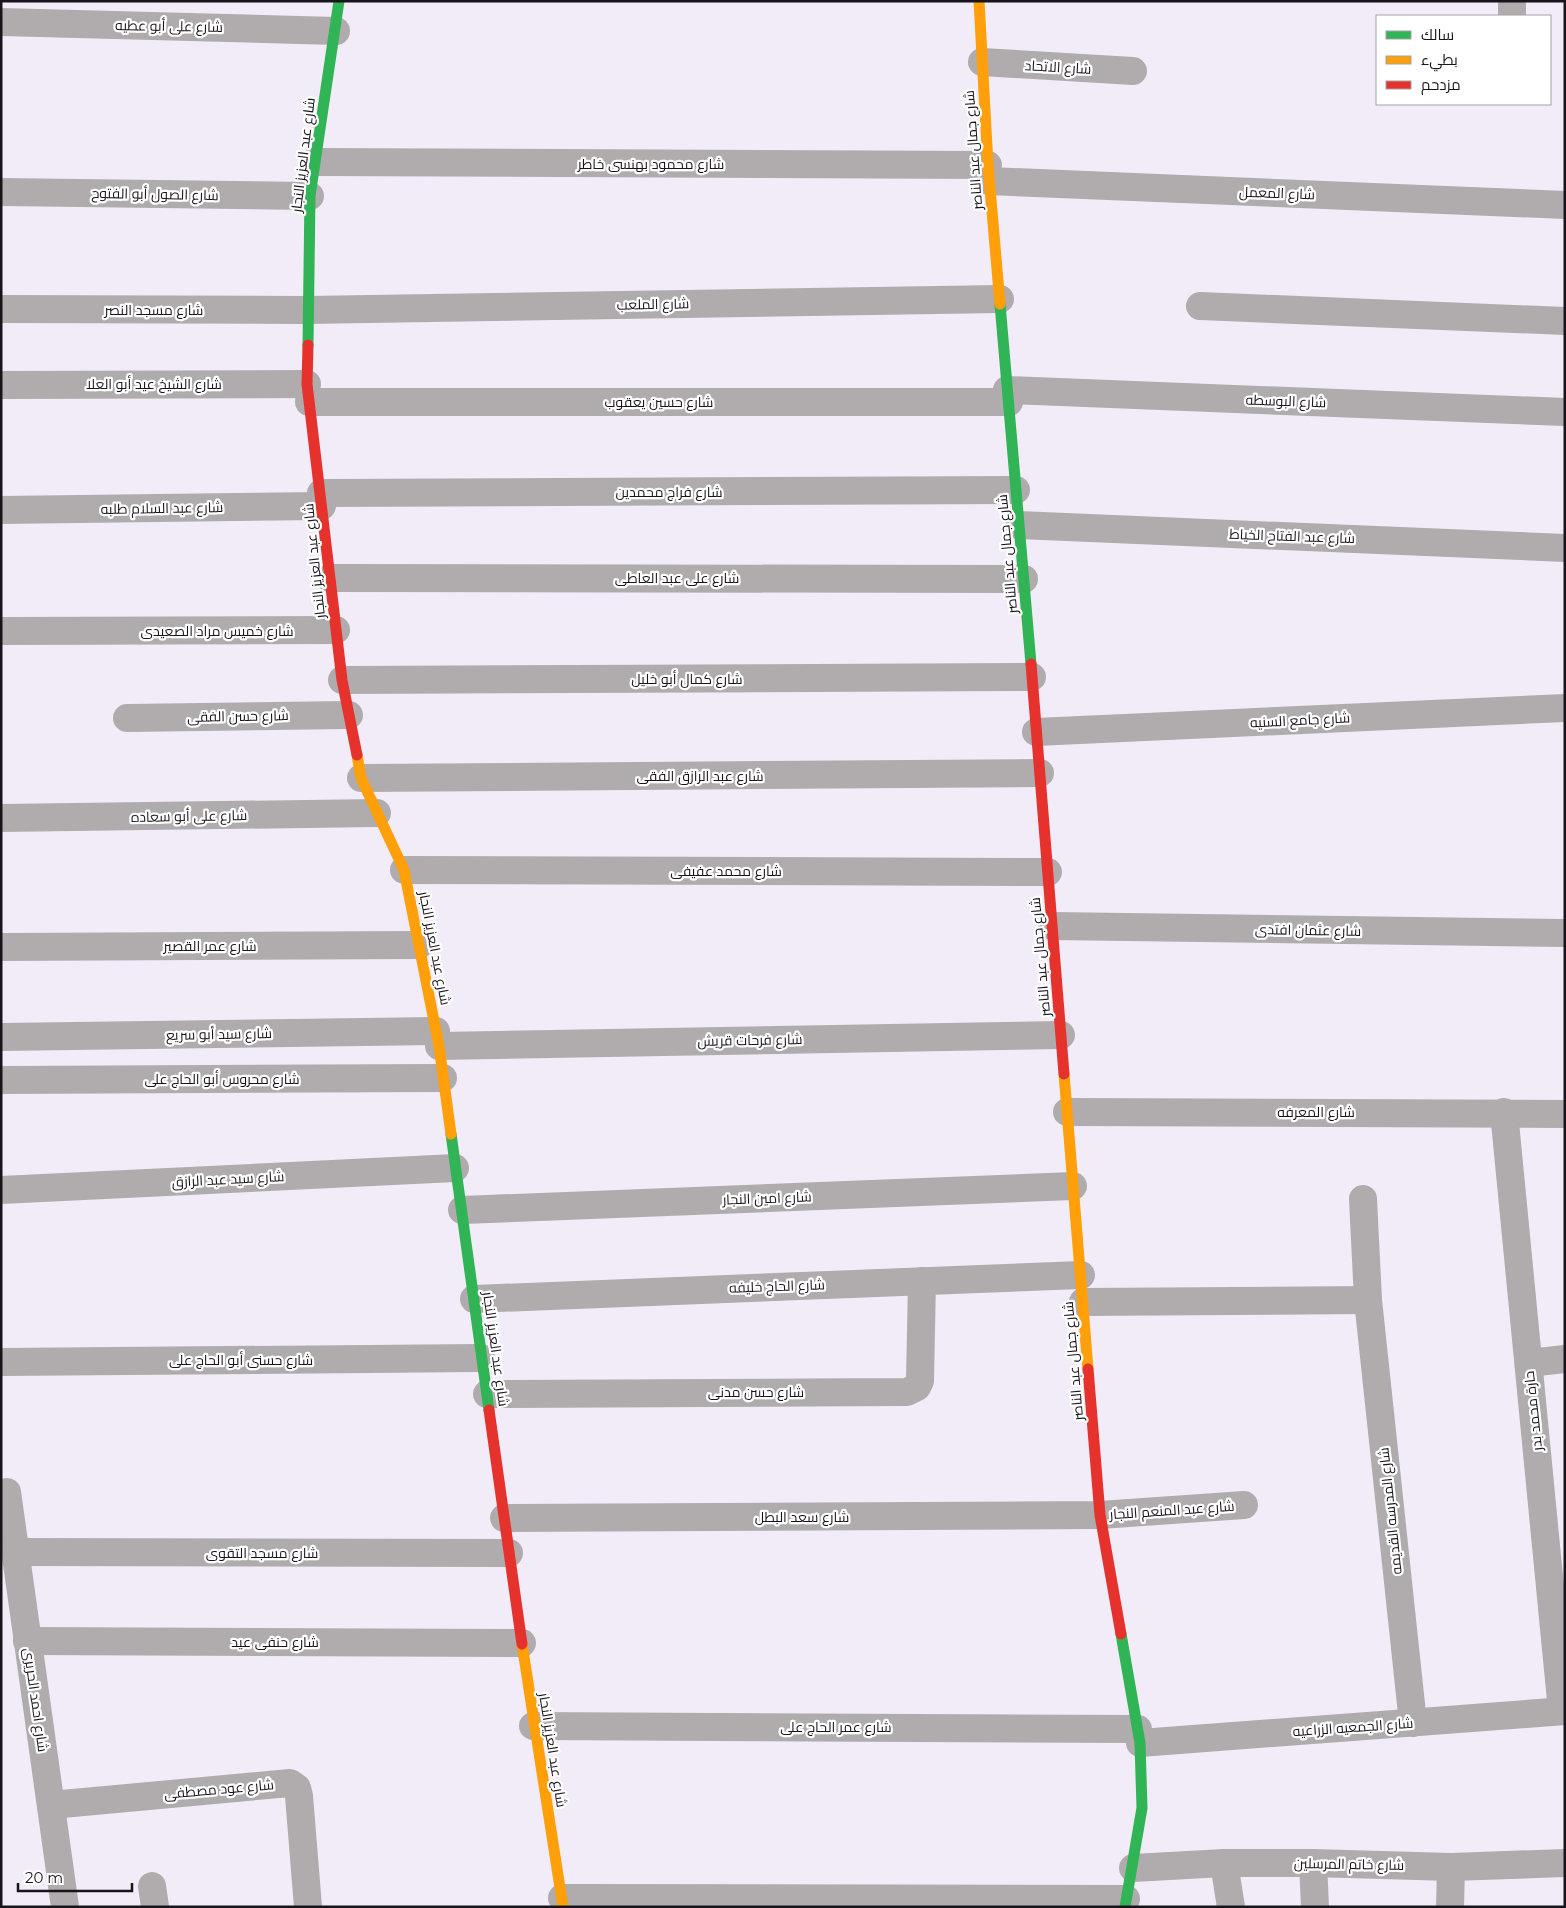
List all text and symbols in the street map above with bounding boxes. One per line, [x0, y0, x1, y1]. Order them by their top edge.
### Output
legend [1376, 15, 1551, 105]
street label: شارع على أبو عطيه [115, 16, 223, 36]
text: سالك [1421, 25, 1454, 44]
text: بطيء [1421, 50, 1458, 72]
street label: شارع الاتحاد [1024, 56, 1092, 78]
text: مزدحم [1421, 75, 1461, 95]
street label: شارع جمال عبد الناصر [960, 90, 986, 211]
street label: شارع عبد العزيز النجار [287, 96, 319, 215]
street label: شارع محمود بهنسى خاطر [577, 155, 724, 173]
street label: شارع المعمل [1239, 183, 1315, 203]
street label: شارع الصول أبو الفتوح [91, 184, 219, 204]
street label: شارع الملعب [617, 294, 689, 314]
street label: شارع مسجد النصر [104, 301, 203, 319]
street label: شارع الشيخ عيد أبو العلا [86, 375, 222, 393]
street label: شارع البوسطه [1245, 391, 1327, 411]
street label: شارع حسين يعقوب [605, 393, 713, 411]
street label: شارع فراج محمدين [616, 483, 722, 501]
street label: شارع جمال عبد الناصر [993, 494, 1021, 615]
street label: شارع عبد السلام طلبه [100, 498, 224, 519]
street label: شارع عبد العزيز النجار [299, 502, 329, 621]
street label: شارع عبد الفتاح الخياط [1229, 525, 1355, 547]
street label: شارع على عبد العاطى [615, 569, 739, 587]
street label: شارع خميس مراد الصعيدى [140, 622, 294, 640]
street label: شارع كمال أبو خليل [631, 670, 743, 688]
street label: شارع حسن الفقى [187, 706, 289, 726]
street label: شارع جامع السنيه [1250, 708, 1350, 732]
street label: شارع عبد الرازق الفقى [636, 767, 764, 785]
street label: شارع على أبو سعاده [131, 806, 247, 826]
street label: شارع محمد عفيفى [670, 862, 782, 880]
street label: شارع عبد العزيز النجار [415, 888, 455, 1007]
street label: شارع جمال عبد الناصر [1026, 897, 1054, 1018]
street label: شارع عثمان افتدى [1255, 920, 1361, 940]
street label: شارع عمر القصير [162, 937, 257, 955]
street label: شارع سيد أبو سريع [166, 1024, 272, 1044]
street label: شارع فرحات قريش [697, 1030, 803, 1050]
street label: شارع محروس أبو الحاج على [145, 1070, 299, 1088]
street label: شارع المعرفه [1277, 1103, 1355, 1121]
street label: شارع سيد عبد الرازق [171, 1167, 285, 1191]
street label: شارع امين النجار [721, 1187, 812, 1209]
street label: شارع الحاج خليفه [729, 1275, 825, 1297]
street label: شارع عبد العزيز النجار [479, 1289, 513, 1408]
street label: شارع جمال عبد الناصر [1059, 1301, 1087, 1422]
street label: شارع حسنى أبو الحاج على [169, 1351, 313, 1369]
street label: حارة محمد بدر [1520, 1370, 1546, 1453]
street label: شارع حسن مدنى [708, 1383, 804, 1401]
street label: شارع المدرسه القديمه [1374, 1447, 1406, 1575]
street label: شارع عبد المنعم النجار [1108, 1497, 1235, 1524]
street label: شارع سعد البطل [755, 1508, 849, 1526]
street label: شارع مسجد التقوى [206, 1544, 318, 1562]
street label: شارع حنفى عيد [231, 1633, 319, 1651]
street label: شارع احمد الحريرى [20, 1647, 52, 1753]
street label: شارع عبد العزيز النجار [535, 1690, 571, 1809]
street label: شارع الجمعيه الزراعيه [1292, 1714, 1414, 1740]
street label: شارع عمر الحاج على [780, 1718, 892, 1736]
street label: شارع عود مصطفى [163, 1775, 275, 1803]
street label: شارع خاتم المرسلين [1294, 1854, 1404, 1875]
scale bar [18, 1860, 131, 1892]
text: 20 m [25, 1868, 63, 1887]

